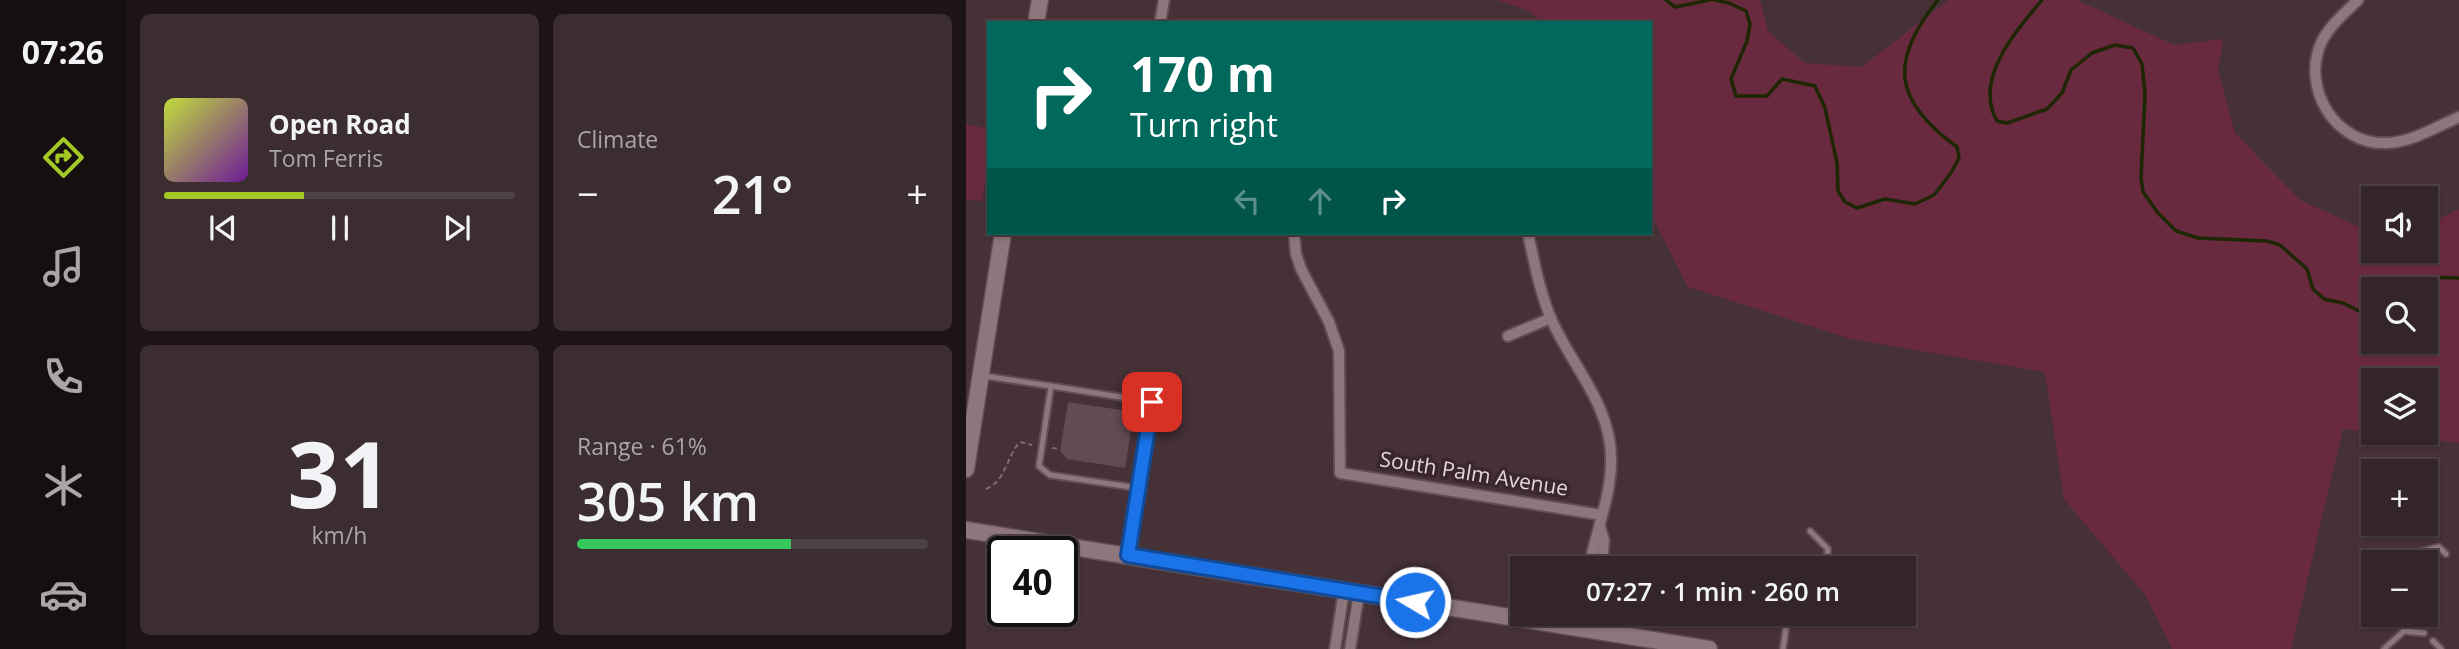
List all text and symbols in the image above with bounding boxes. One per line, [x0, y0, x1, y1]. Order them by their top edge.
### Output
text: 07:26 [22, 30, 104, 73]
text: 170 m [1130, 40, 1275, 106]
icon: right [1015, 49, 1106, 140]
text: Turn right [1130, 103, 1278, 146]
text: Open Road [269, 106, 411, 142]
text: Climate [577, 123, 658, 155]
icon: directions [39, 133, 88, 182]
text: Tom Ferris [269, 142, 383, 174]
text: 21° [712, 158, 793, 229]
text: − [577, 167, 599, 219]
text: + [906, 167, 928, 219]
icon: left [1228, 182, 1266, 220]
icon: ahead [1301, 182, 1339, 220]
icon: right [1374, 182, 1412, 220]
map controls [2361, 186, 2438, 627]
button: sound [2361, 186, 2438, 263]
icon: previous [204, 209, 242, 247]
icon: pause [321, 209, 359, 247]
icon: next [438, 209, 476, 247]
icon: music [39, 242, 88, 291]
button: search [2361, 277, 2438, 354]
icon: phone [39, 352, 88, 401]
button: layers [2361, 368, 2438, 445]
pin [1122, 372, 1182, 432]
icon: arrive [1133, 383, 1171, 421]
text: 31 [287, 411, 392, 535]
text: Range · 61% [577, 430, 707, 462]
street label: South Palm Avenue [1378, 444, 1570, 502]
button: + [2361, 459, 2438, 536]
icon: climate [39, 461, 88, 510]
text: 305 km [577, 465, 759, 536]
text: km/h [312, 519, 367, 551]
speed limit sign: 40 [987, 536, 1078, 627]
button: − [2361, 550, 2438, 627]
position arrow [1378, 565, 1452, 639]
icon: car [39, 570, 88, 619]
text: 07:27 · 1 min · 260 m [1586, 573, 1840, 609]

